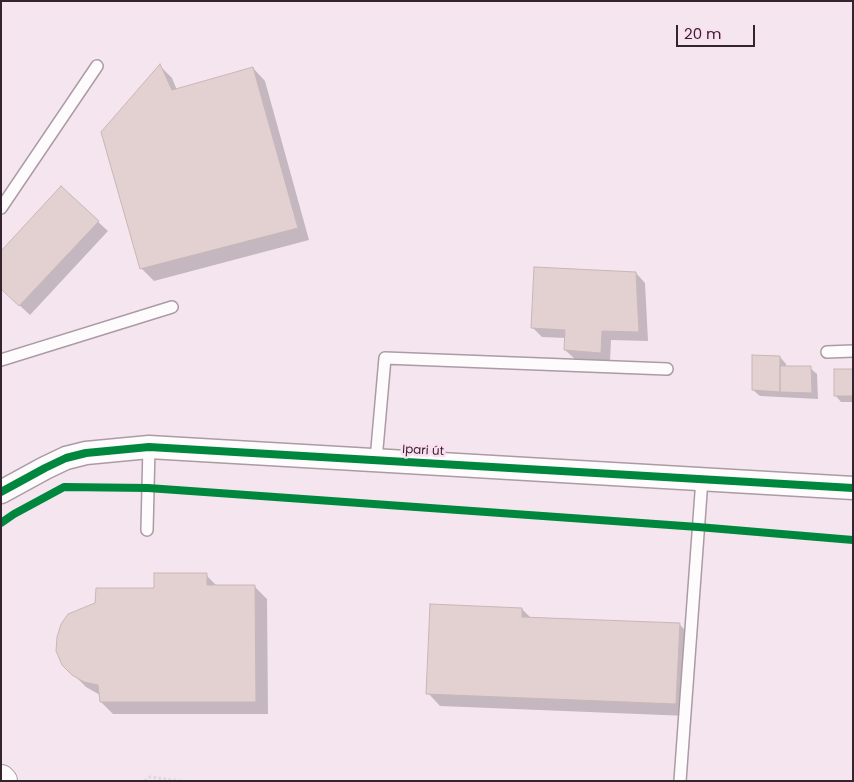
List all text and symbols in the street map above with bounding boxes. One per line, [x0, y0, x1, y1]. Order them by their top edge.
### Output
scale bar [679, 15, 758, 47]
text: 20 m [684, 23, 722, 44]
street label: Ipari út [402, 443, 444, 459]

